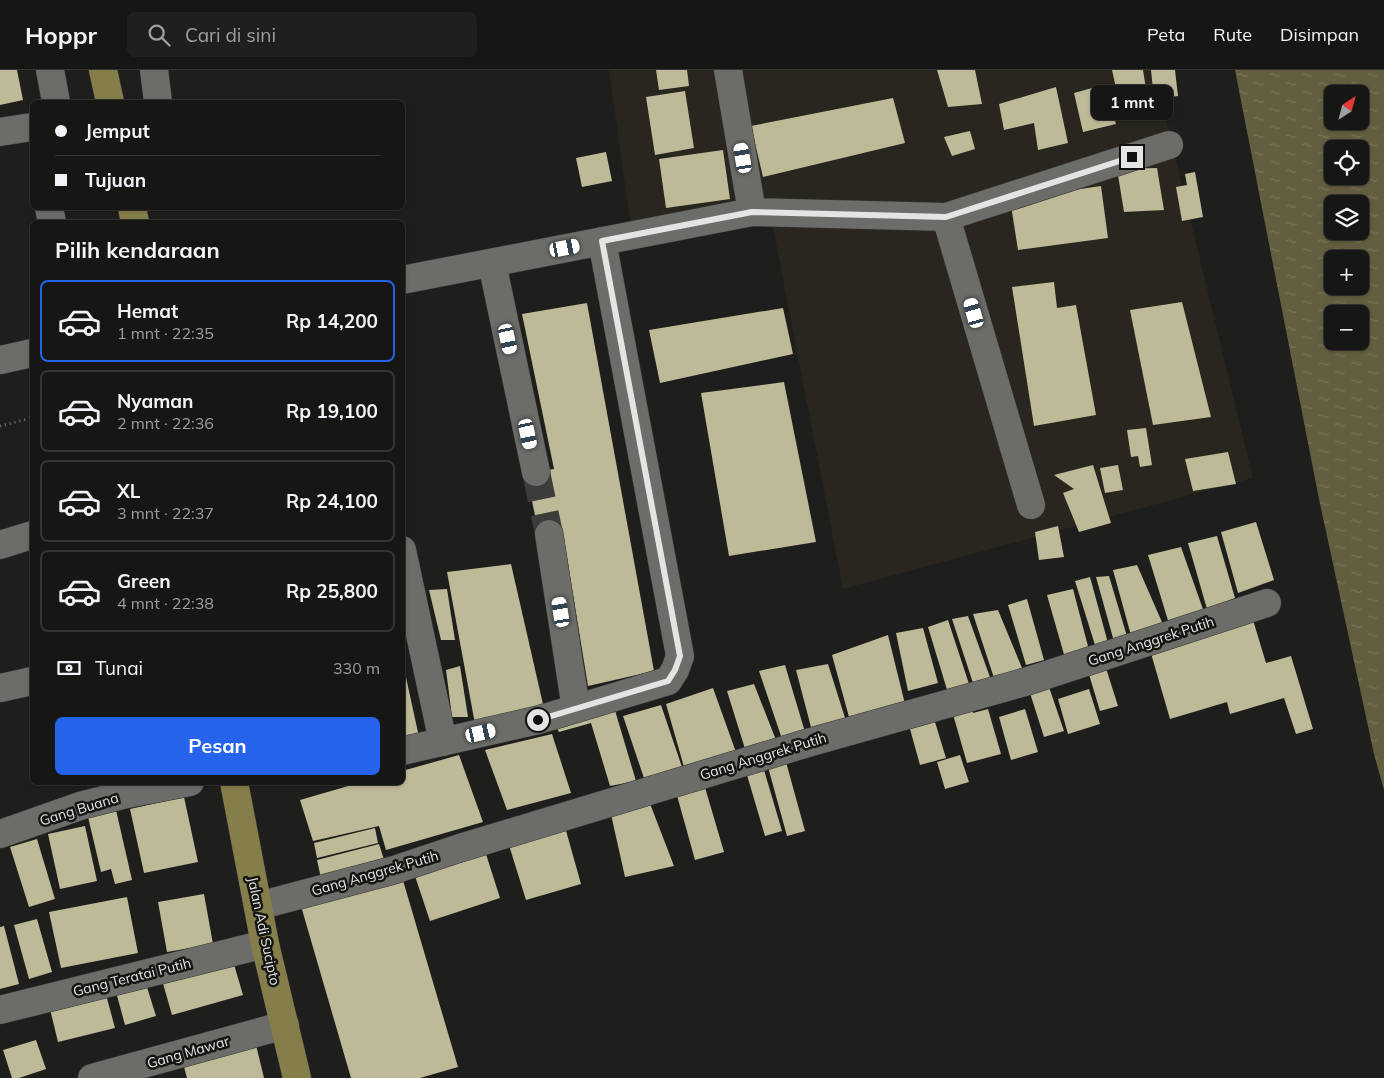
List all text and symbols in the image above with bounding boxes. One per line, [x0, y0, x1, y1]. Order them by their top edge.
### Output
search box [127, 12, 477, 57]
text: Hoppr [25, 20, 97, 50]
icon: search [145, 21, 173, 49]
text: Cari di sini [185, 23, 276, 47]
text: Peta [1147, 23, 1185, 46]
text: Rute [1213, 23, 1252, 46]
text: Disimpan [1280, 23, 1359, 46]
callout: 1 mnt [1091, 84, 1173, 119]
north arrow [1324, 85, 1369, 130]
map controls [1324, 85, 1369, 350]
text: 1 mnt [1110, 92, 1154, 112]
text: Jemput [85, 119, 150, 143]
button: locate [1324, 140, 1369, 185]
car [733, 142, 752, 174]
route end [1121, 146, 1143, 168]
text: Tujuan [85, 168, 146, 192]
button: layers [1324, 195, 1369, 240]
text: Pilih kendaraan [55, 236, 220, 264]
car [548, 238, 581, 258]
button: + [1324, 250, 1369, 295]
car [962, 297, 985, 329]
icon: car [57, 299, 102, 344]
text: Hemat [117, 299, 178, 323]
button: − [1324, 305, 1369, 350]
text: Rp 14,200 [286, 309, 378, 333]
text: 1 mnt · 22:35 [117, 323, 214, 343]
car [497, 323, 518, 355]
icon: car [57, 389, 102, 434]
text: Nyaman [117, 389, 194, 413]
text: Rp 19,100 [286, 399, 378, 423]
text: 2 mnt · 22:36 [117, 413, 214, 433]
car [517, 418, 538, 450]
icon: car [57, 479, 102, 524]
text: XL [117, 479, 140, 503]
text: Rp 24,100 [286, 489, 378, 513]
text: 3 mnt · 22:37 [117, 503, 214, 523]
icon: car [57, 569, 102, 614]
text: Green [117, 569, 171, 593]
text: Rp 25,800 [286, 579, 378, 603]
text: 4 mnt · 22:38 [117, 593, 214, 613]
car [551, 596, 570, 628]
street label: Gang Anggrek Putih [1086, 612, 1216, 670]
icon: cash [55, 654, 83, 682]
text: Tunai [95, 656, 143, 680]
text: 330 m [333, 658, 380, 678]
route start [527, 709, 549, 731]
button: Pesan [55, 717, 380, 775]
car [464, 722, 497, 744]
street label: Gang Anggrek Putih [698, 728, 828, 784]
street label: Gang Buana [37, 788, 121, 830]
street label: Gang Anggrek Putih [309, 846, 441, 900]
street label: Jalan Adi Sucipto [244, 875, 284, 987]
street label: Gang Teratai Putih [71, 954, 193, 1000]
street label: Gang Mawar [145, 1031, 232, 1072]

